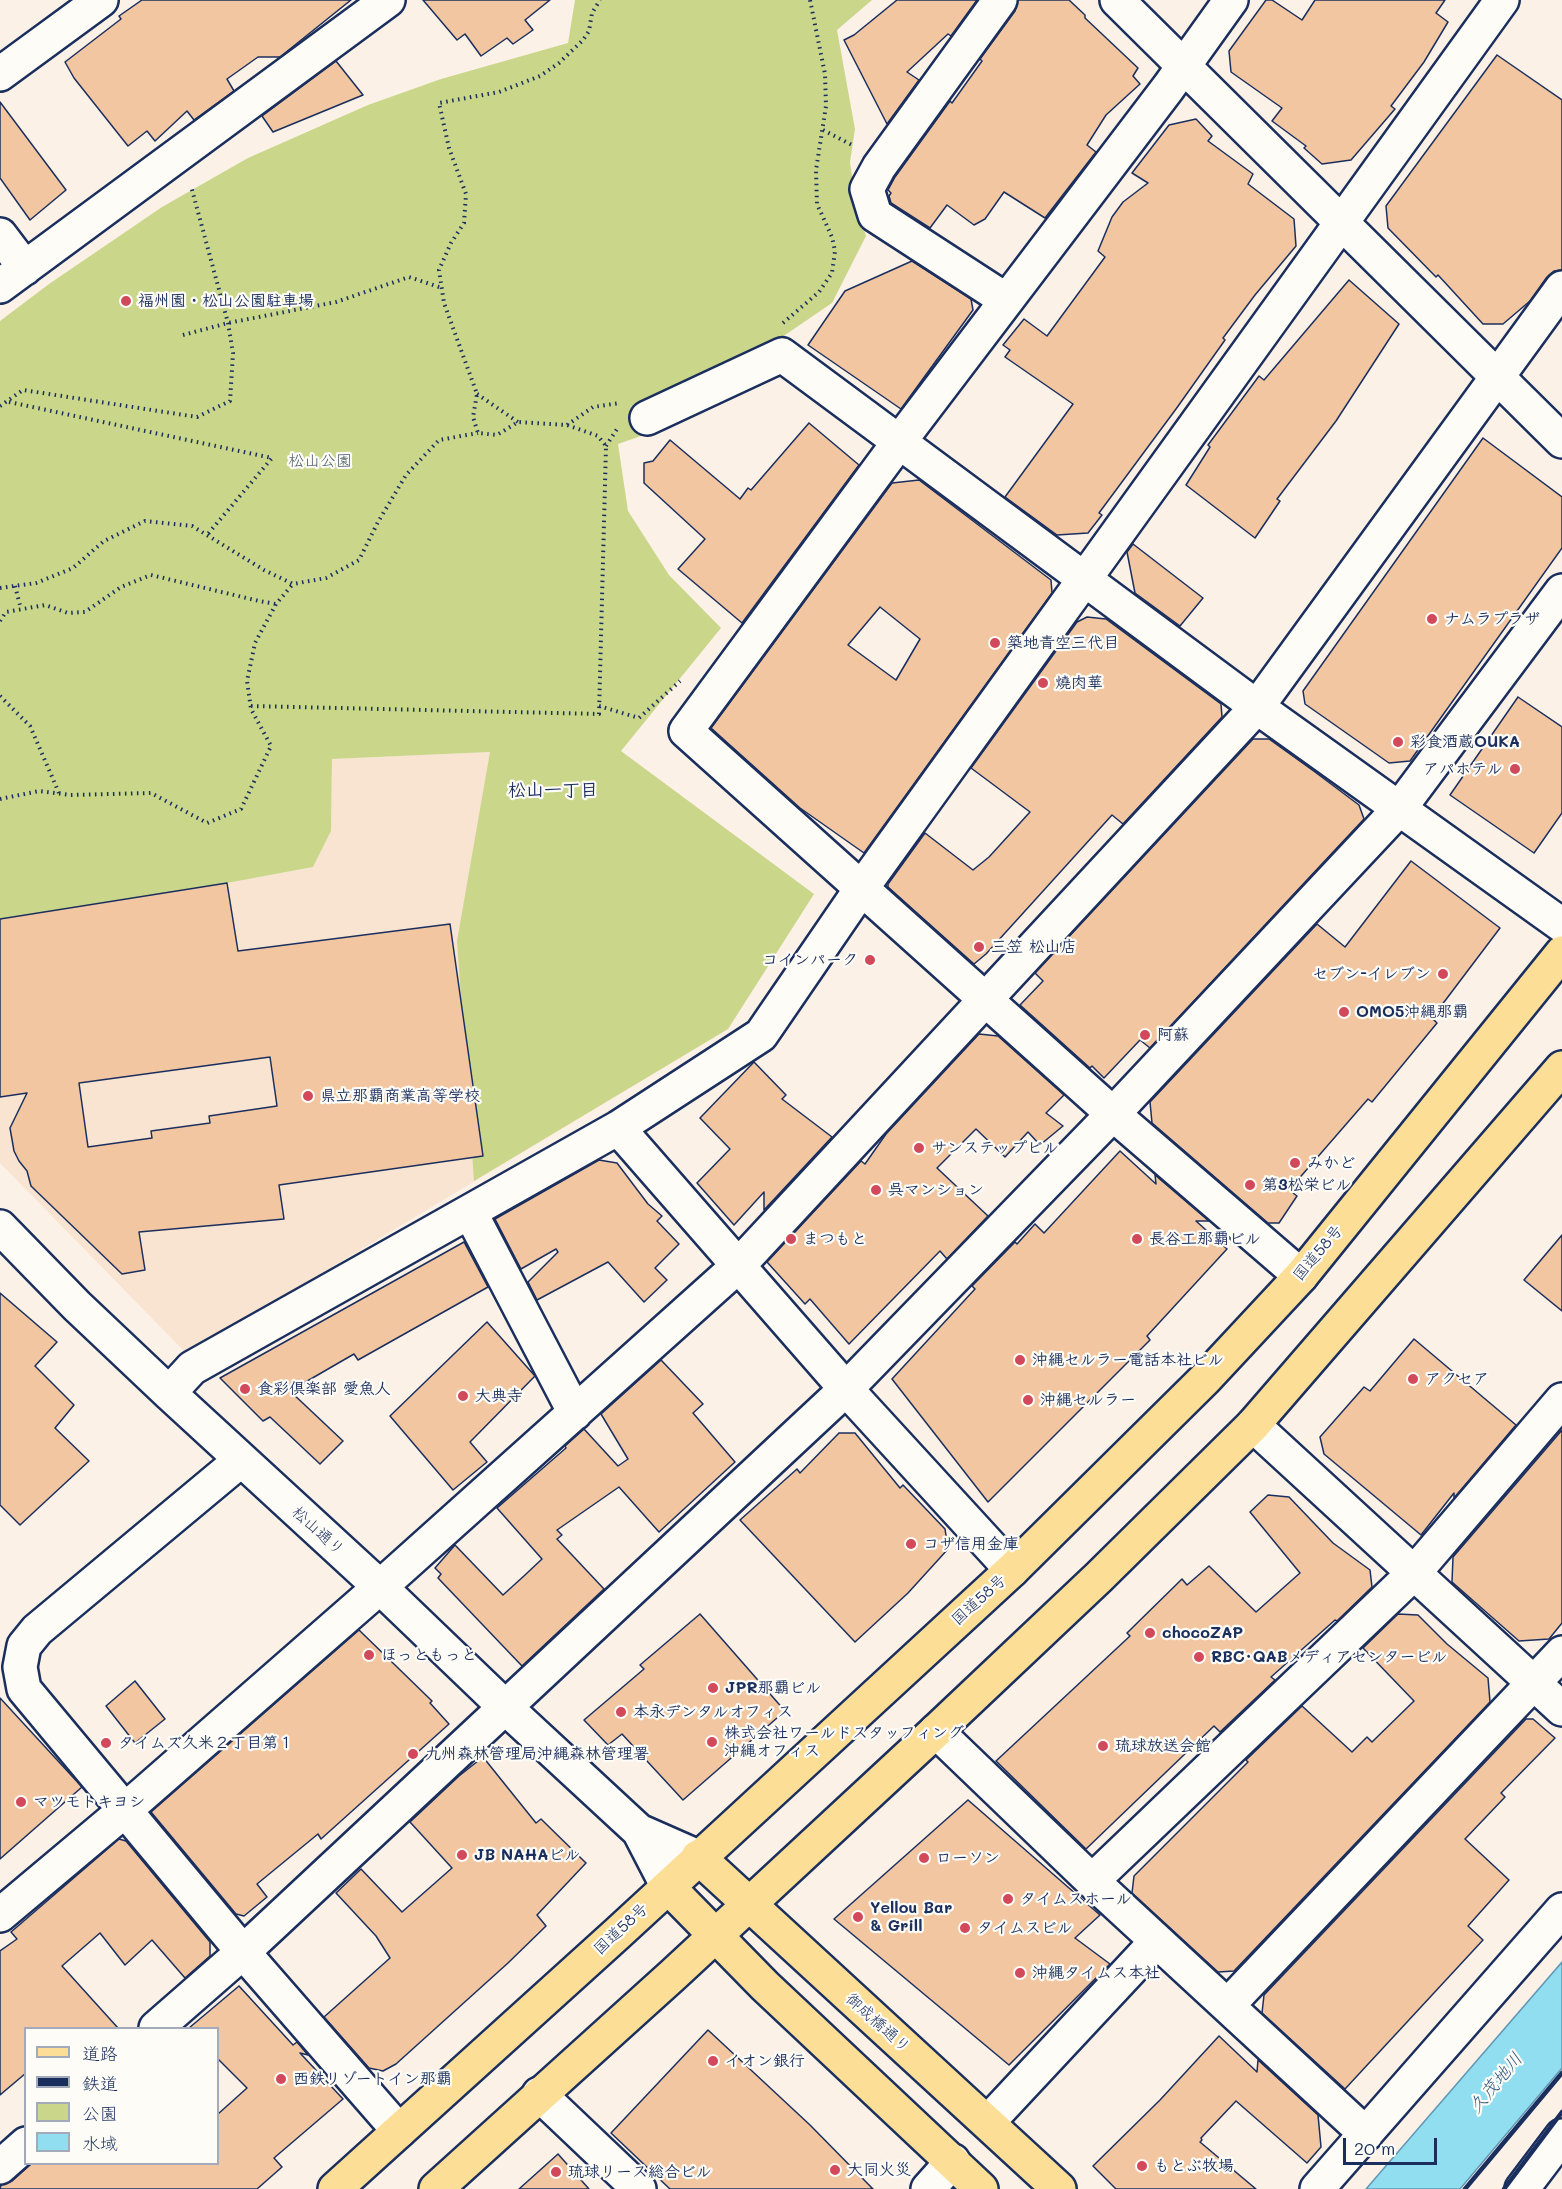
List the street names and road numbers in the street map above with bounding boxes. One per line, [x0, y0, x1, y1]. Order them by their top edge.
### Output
street label: 国道58号 [1289, 1221, 1347, 1285]
street label: 松山通り [288, 1502, 348, 1560]
street label: 国道58号 [948, 1570, 1010, 1630]
street label: 国道58号 [590, 1899, 652, 1959]
street label: 御成橋通り [842, 1989, 914, 2057]

